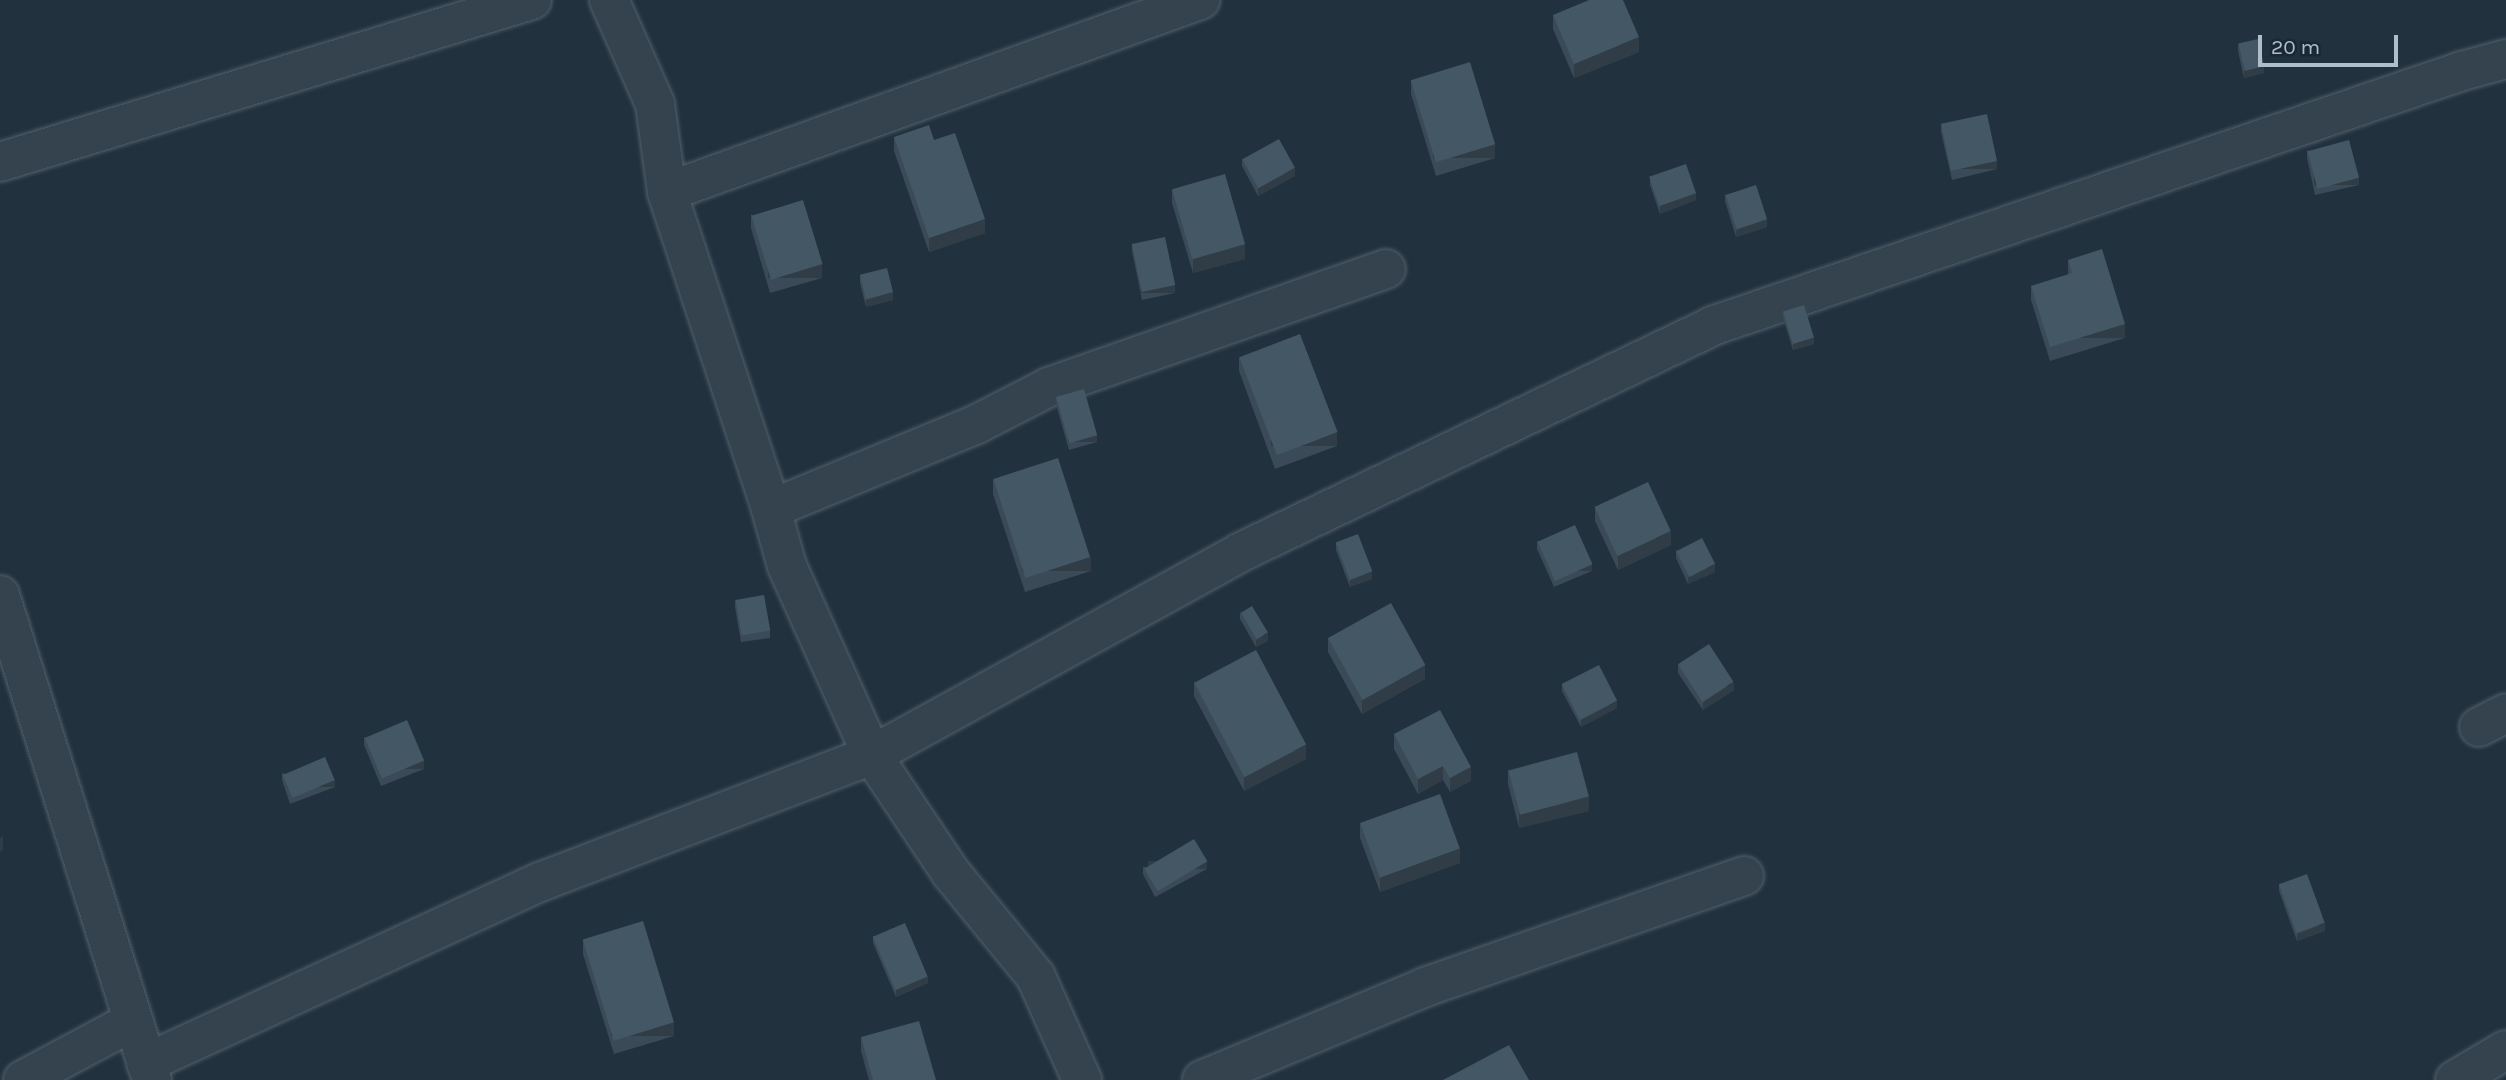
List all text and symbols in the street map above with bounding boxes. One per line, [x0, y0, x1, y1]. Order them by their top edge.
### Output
scale bar [2261, 21, 2401, 65]
text: 20 m [2271, 35, 2320, 59]

